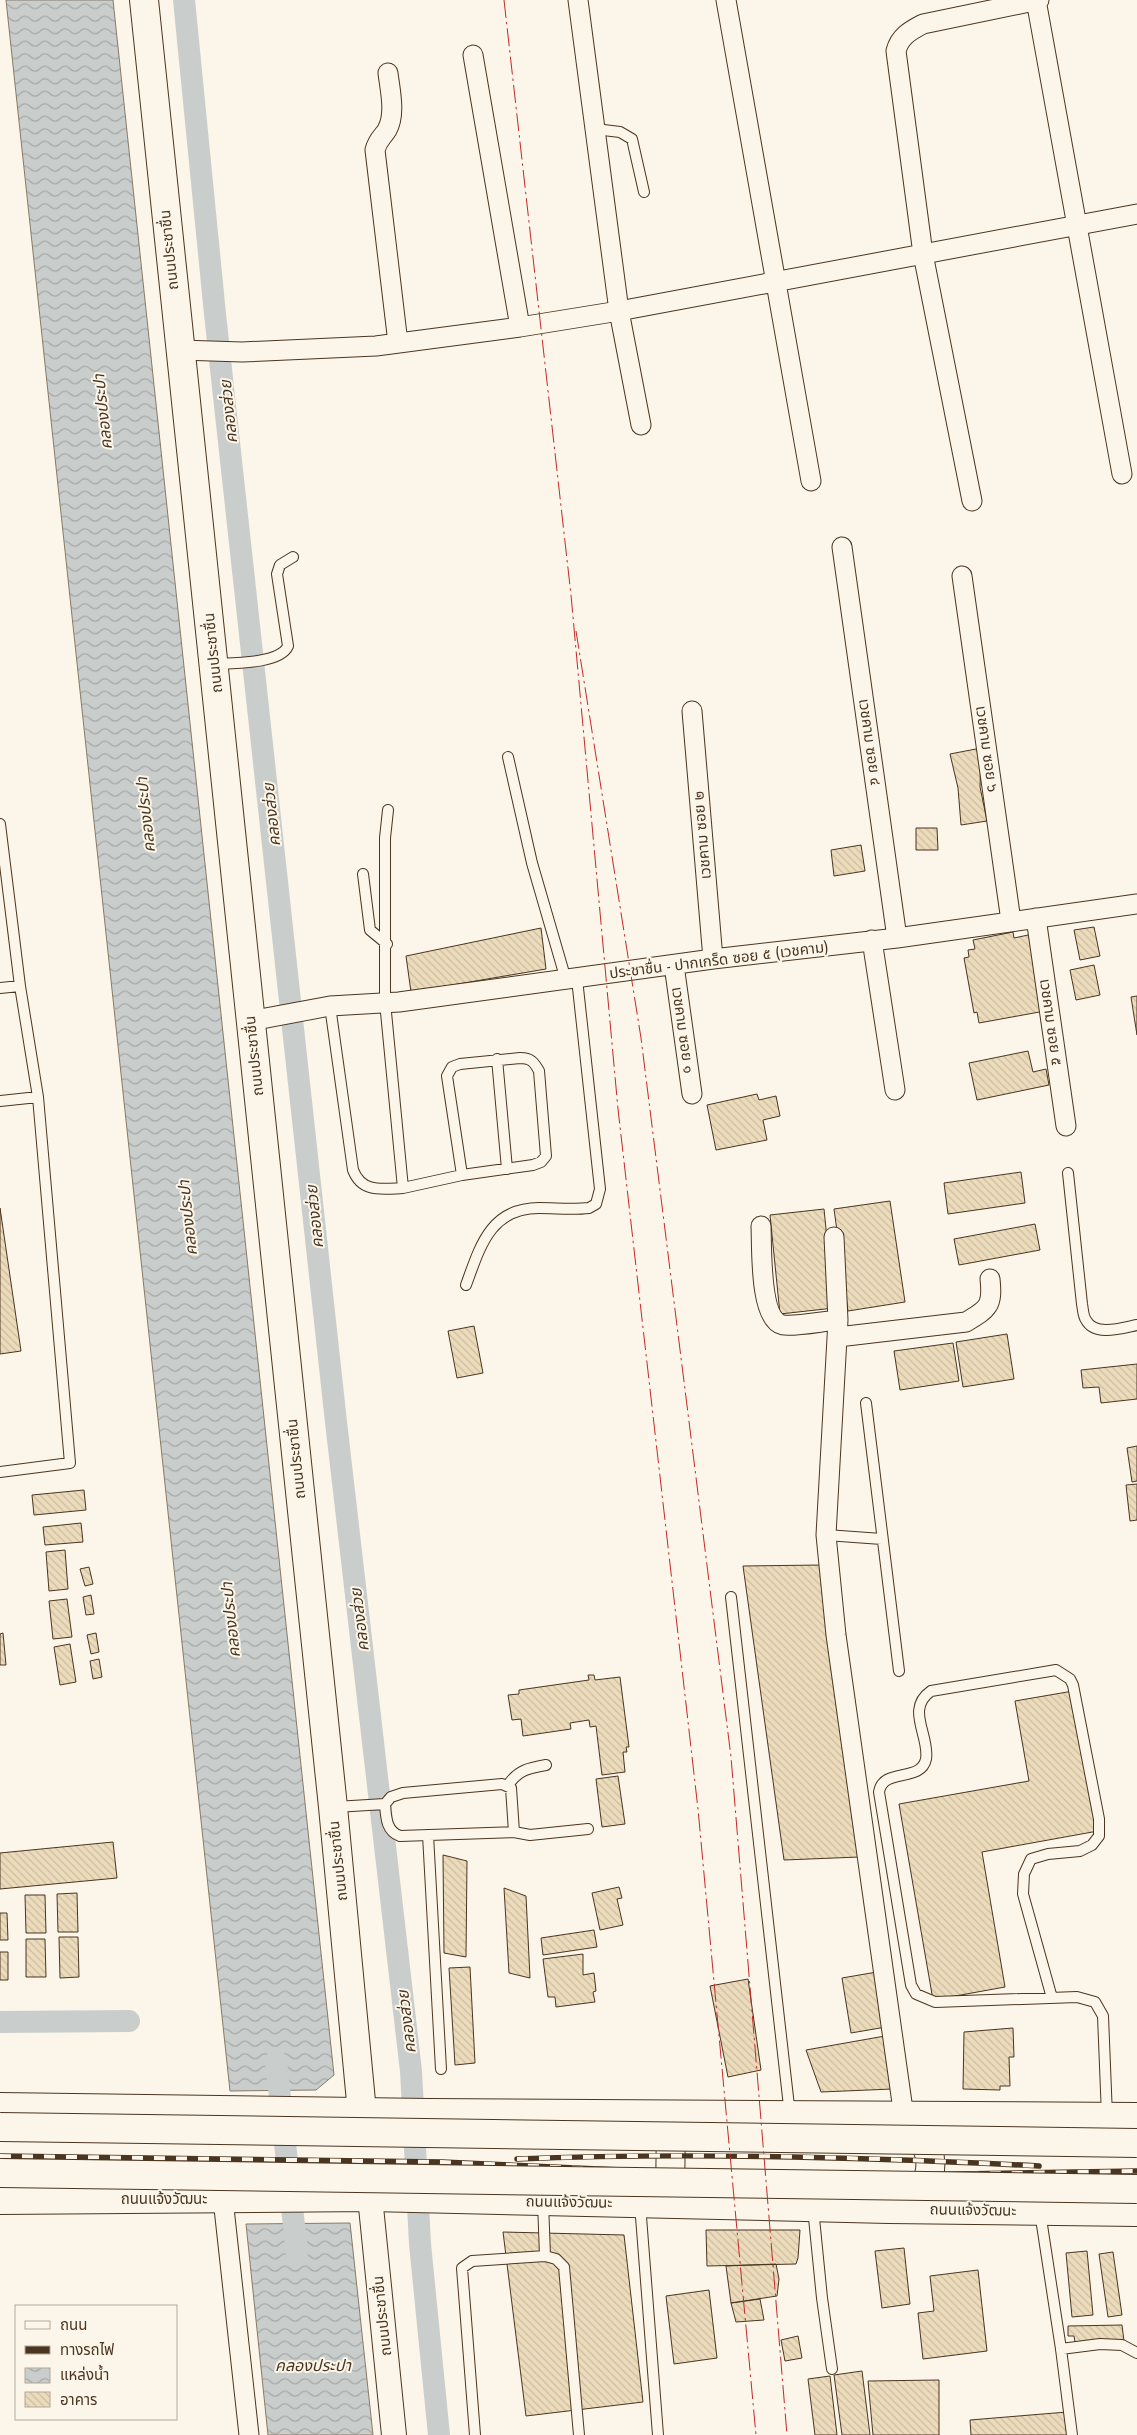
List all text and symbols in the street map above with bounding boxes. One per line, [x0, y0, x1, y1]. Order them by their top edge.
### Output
street label: ถนนประชาชื่น [154, 209, 184, 291]
water label: คลองประปา [87, 372, 118, 451]
water label: คลองส่วย [214, 378, 243, 445]
street label: ถนนประชาชื่น [198, 612, 228, 694]
street label: เวชคาม ซอย ๔ [853, 697, 887, 787]
street label: เวชคาม ซอย ๖ [970, 704, 1004, 794]
water label: คลองประปา [130, 775, 161, 854]
water label: คลองส่วย [257, 781, 286, 848]
street label: เวชคาม ซอย ๒ [687, 790, 717, 880]
street label: ประชาชื่น - ปากเกร็ด ซอย ๕ (เวชคาม) [608, 936, 830, 984]
street label: เวชคาม ซอย ๕ [1034, 977, 1068, 1067]
street label: เวชคาม ซอย ๑ [666, 985, 700, 1075]
street label: ถนนประชาชื่น [239, 1015, 269, 1097]
water label: คลองประปา [172, 1178, 203, 1257]
water label: คลองส่วย [300, 1183, 329, 1250]
street label: ถนนประชาชื่น [281, 1418, 311, 1500]
water label: คลองประปา [215, 1580, 246, 1659]
water label: คลองส่วย [344, 1586, 375, 1653]
street label: ถนนประชาชื่น [323, 1820, 353, 1902]
water label: คลองส่วย [391, 1988, 422, 2055]
street label: ถนนแจ้งวัฒนะ [121, 2188, 207, 2210]
street label: ถนนแจ้งวัฒนะ [525, 2190, 613, 2214]
street label: ถนนแจ้งวัฒนะ [929, 2198, 1017, 2222]
street label: ถนนประชาชื่น [367, 2275, 397, 2357]
legend [15, 2305, 178, 2420]
text: ถนน [60, 2314, 87, 2336]
text: ทางรถไฟ [60, 2339, 114, 2361]
water label: คลองประปา [275, 2354, 352, 2377]
text: แหล่งน้ำ [60, 2364, 109, 2386]
text: อาคาร [60, 2389, 97, 2411]

